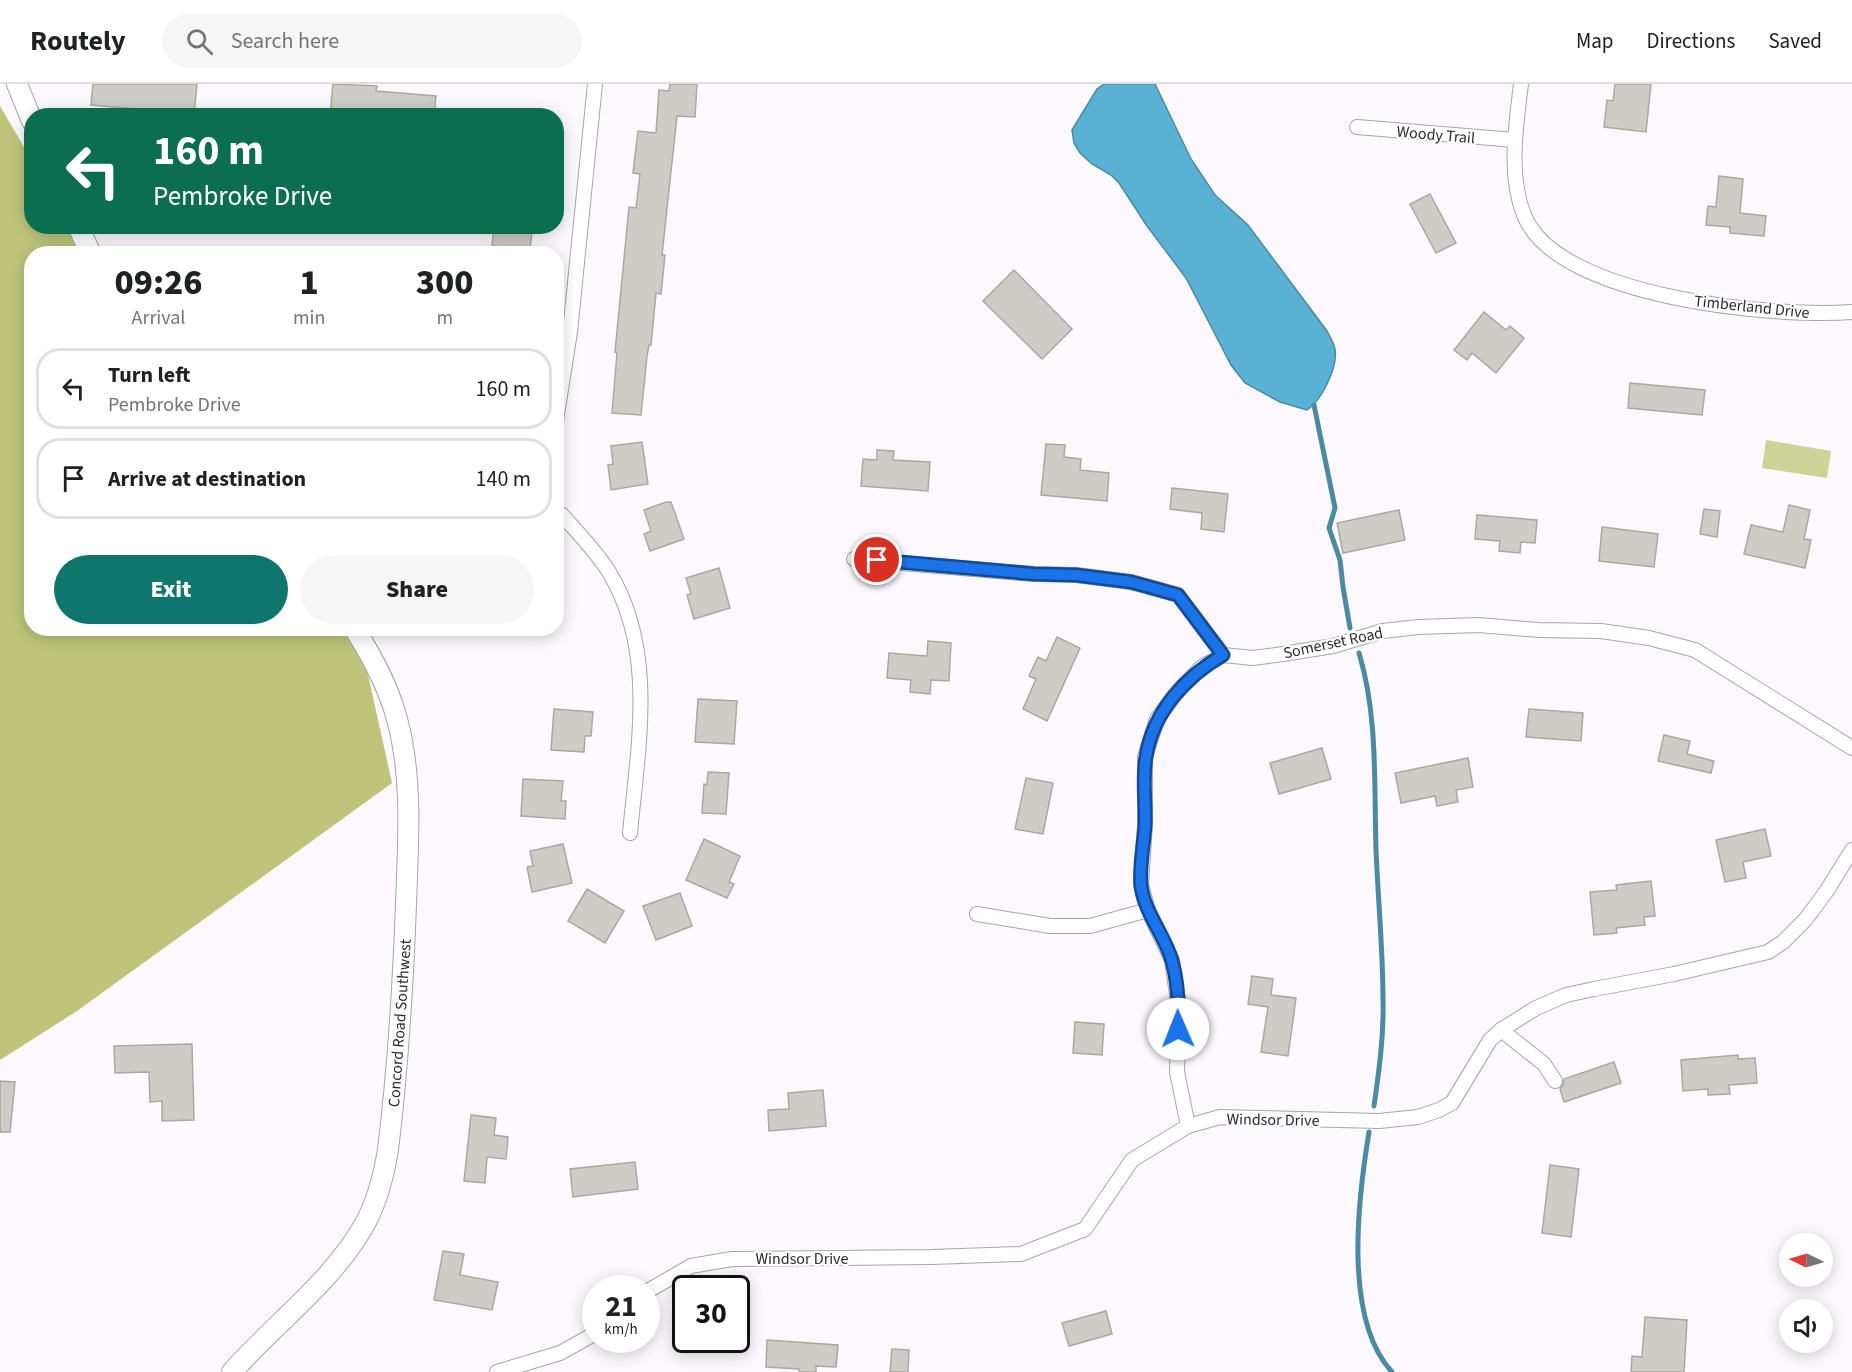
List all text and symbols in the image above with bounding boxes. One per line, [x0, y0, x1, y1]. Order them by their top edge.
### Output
search box [162, 14, 582, 68]
text: Routely [30, 21, 126, 61]
icon: search [183, 25, 216, 58]
text: Search here [231, 25, 339, 57]
text: Map [1576, 26, 1614, 56]
text: Directions [1647, 26, 1735, 56]
text: Saved [1768, 26, 1822, 56]
text: 160 m [153, 121, 264, 181]
street label: Woody Trail [1396, 121, 1476, 149]
icon: left [54, 132, 132, 210]
text: Pembroke Drive [153, 177, 332, 216]
text: 09:26 [114, 257, 203, 308]
text: 1 [300, 257, 319, 308]
text: 300 [416, 257, 474, 308]
street label: Timberland Drive [1693, 290, 1811, 324]
text: Arrival [132, 304, 185, 332]
text: min [293, 304, 325, 332]
text: m [436, 304, 453, 332]
text: Turn left [108, 359, 190, 391]
icon: left [57, 372, 90, 405]
text: 160 m [476, 373, 531, 405]
text: Pembroke Drive [108, 391, 241, 419]
icon: arrive [57, 462, 90, 495]
text: Arrive at destination [108, 463, 306, 495]
text: 140 m [476, 463, 531, 495]
pin [851, 534, 902, 585]
icon: arrive [860, 543, 893, 576]
button: Exit [54, 555, 288, 624]
button: Share [300, 555, 534, 624]
street label: Somerset Road [1281, 622, 1385, 664]
street label: Concord Road Southwest [383, 938, 417, 1108]
position arrow [1146, 997, 1210, 1061]
street label: Windsor Drive [1226, 1108, 1320, 1132]
north arrow [1779, 1233, 1833, 1287]
map controls [1779, 1233, 1833, 1353]
street label: Windsor Drive [756, 1248, 849, 1270]
speed limit sign: 30 [672, 1275, 750, 1353]
text: 21 [605, 1285, 637, 1328]
button: sound [1779, 1299, 1833, 1353]
text: km/h [604, 1319, 638, 1340]

